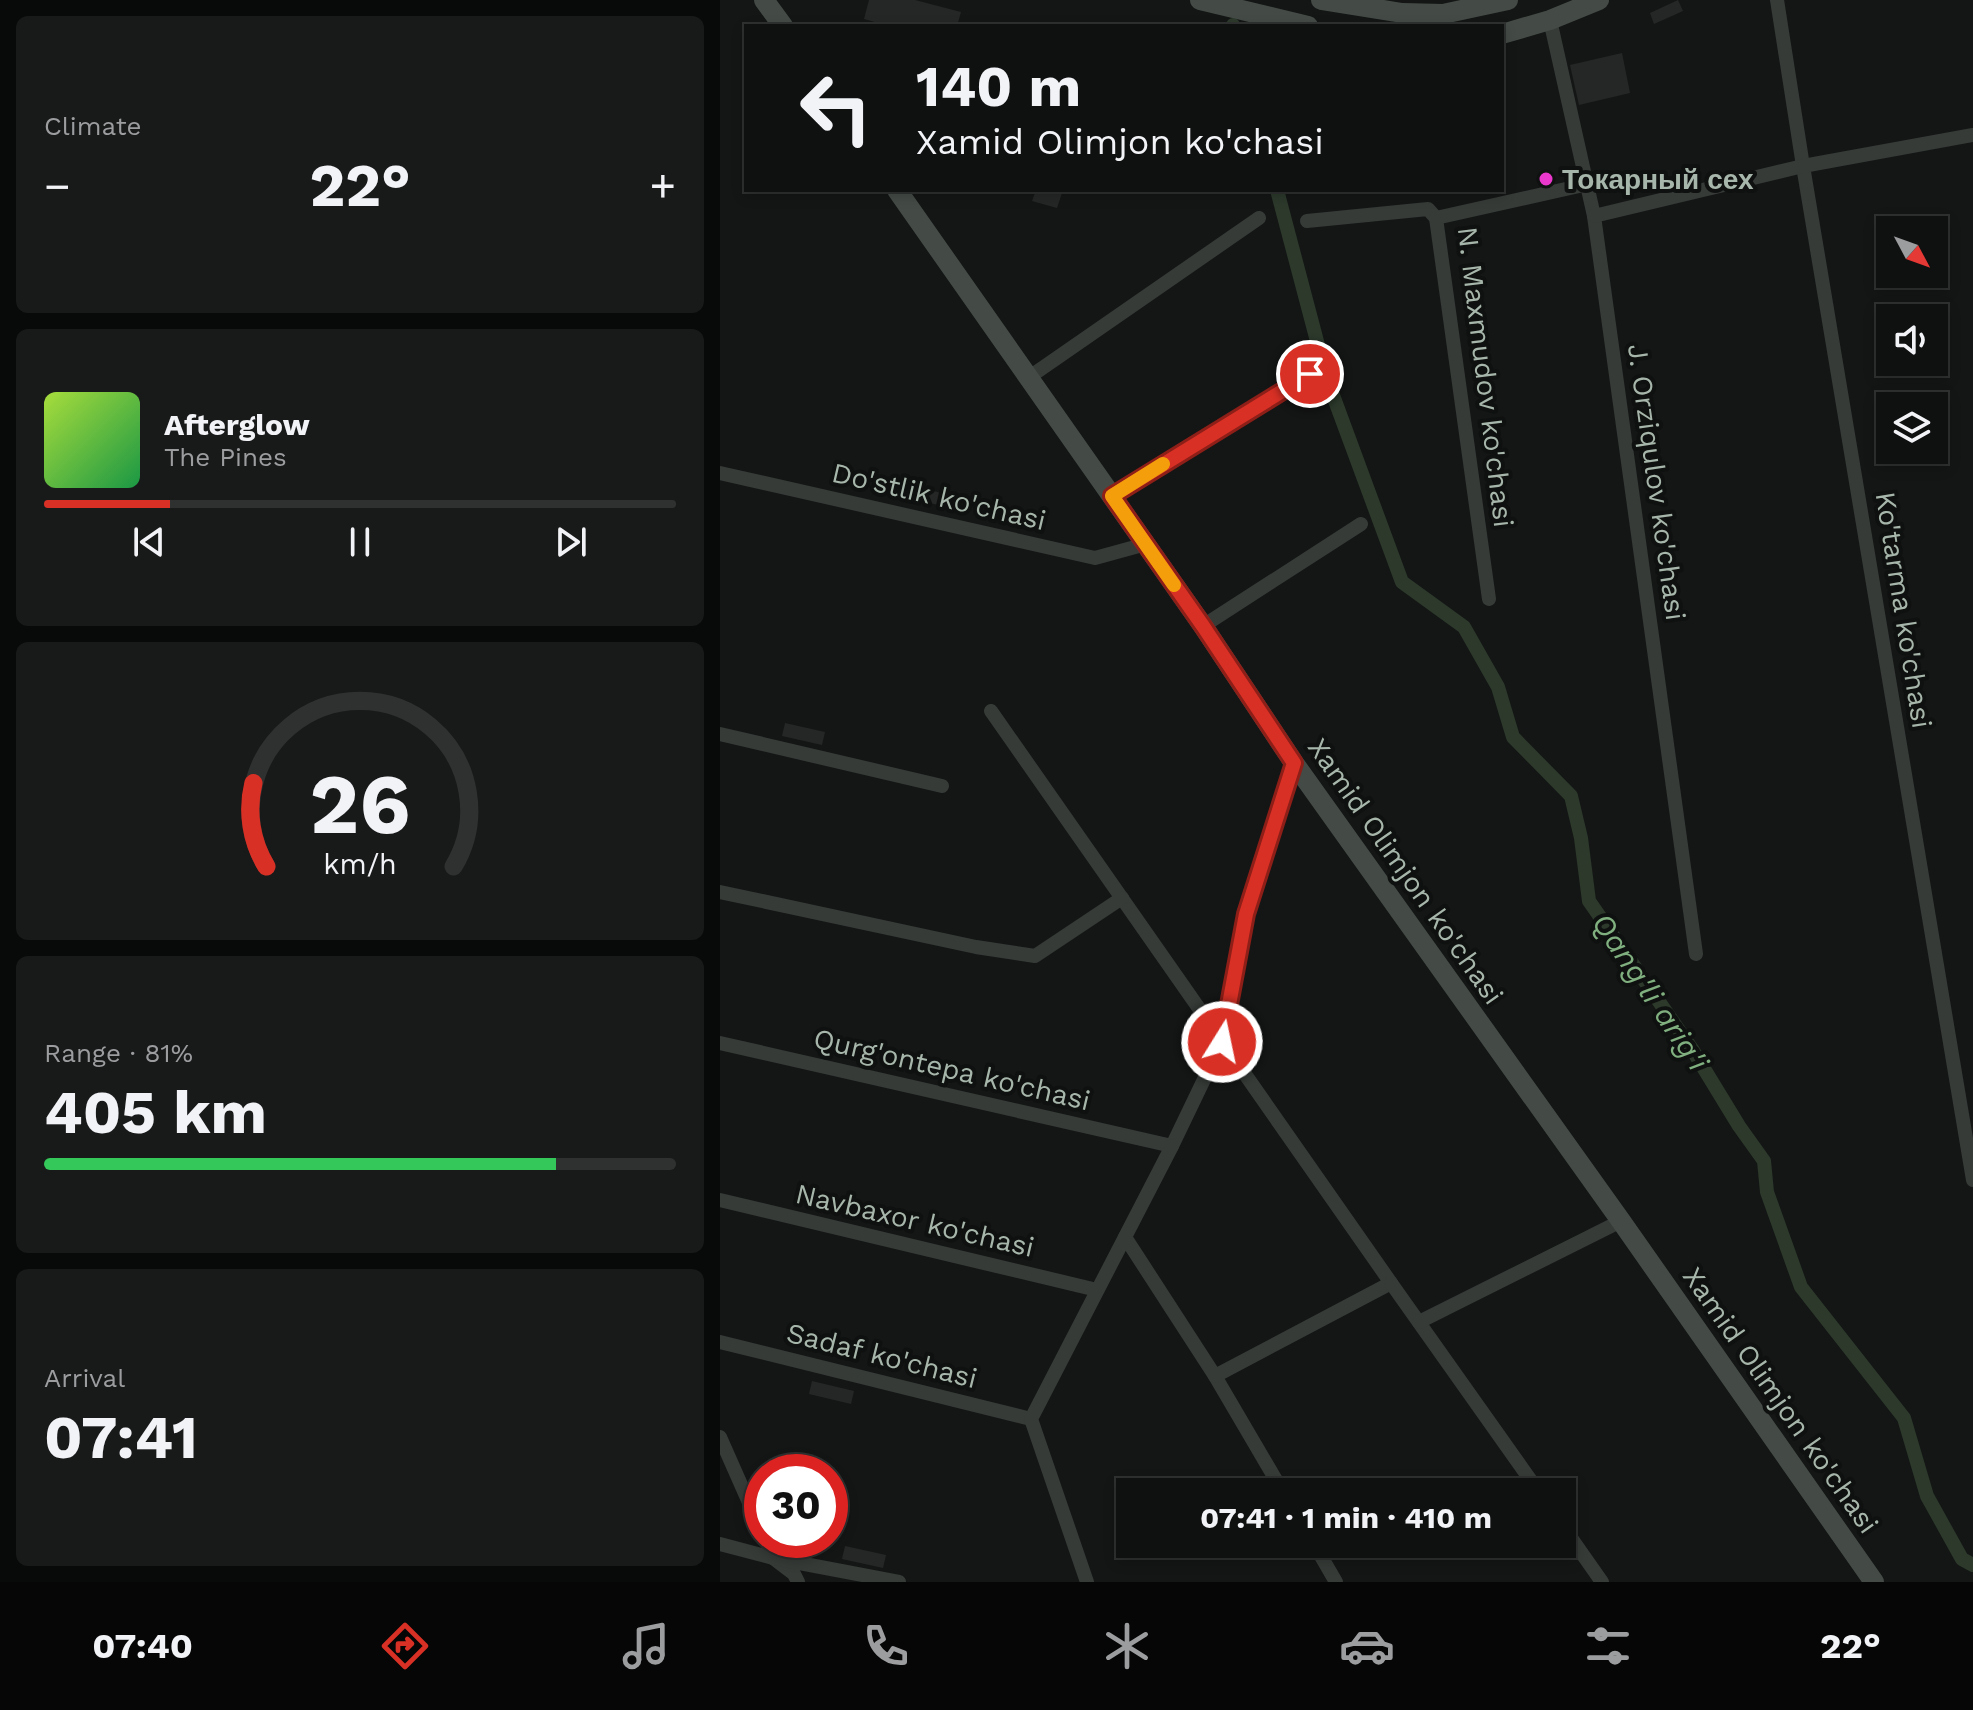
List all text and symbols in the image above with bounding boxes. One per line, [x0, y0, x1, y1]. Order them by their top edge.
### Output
text: 140 m [916, 54, 1081, 120]
icon: left [784, 56, 888, 160]
text: Climate [44, 111, 142, 141]
text: Xamid Olimjon ko'chasi [916, 121, 1324, 163]
text: 22° [309, 150, 411, 221]
text: − [44, 160, 71, 212]
text: + [649, 160, 676, 212]
place label: Токарный сех [1562, 163, 1754, 196]
marker: Токарный сех [1537, 170, 1555, 188]
north arrow [1876, 216, 1948, 288]
map controls [1876, 216, 1948, 464]
street label: N. Maxmudov ko'chasi [1451, 225, 1520, 529]
button: sound [1876, 304, 1948, 376]
pin [1276, 340, 1344, 408]
street label: J. Orziqulov ko'chasi [1621, 342, 1692, 623]
icon: arrive [1288, 352, 1332, 396]
button: layers [1876, 392, 1948, 464]
text: Afterglow [164, 407, 310, 442]
text: The Pines [164, 442, 287, 472]
street label: Do'stlik ko'chasi [829, 456, 1049, 537]
street label: Ko'tarma ko'chasi [1869, 489, 1939, 731]
icon: previous [127, 520, 171, 564]
icon: pause [338, 520, 382, 564]
icon: next [549, 520, 593, 564]
street label: Xamid Olimjon ko'chasi [1301, 732, 1510, 1011]
text: 26 [310, 756, 410, 853]
text: km/h [323, 847, 397, 881]
water label: Qang'li arig'i [1585, 906, 1717, 1078]
position arrow [1180, 1000, 1264, 1084]
street label: Qurg'ontepa ko'chasi [810, 1022, 1093, 1117]
text: Range · 81% [44, 1038, 193, 1068]
text: 405 km [44, 1077, 267, 1148]
street label: Navbaxor ko'chasi [792, 1177, 1037, 1264]
street label: Xamid Olimjon ko'chasi [1676, 1261, 1885, 1540]
street label: Sadaf ko'chasi [783, 1316, 980, 1395]
text: Arrival [44, 1363, 125, 1393]
text: 07:41 [44, 1402, 198, 1473]
speed limit sign: 30 [744, 1454, 848, 1558]
text: 07:41 · 1 min · 410 m [1200, 1500, 1492, 1535]
icon: directions [377, 1618, 433, 1674]
icon: music [618, 1618, 674, 1674]
icon: phone [858, 1618, 914, 1674]
icon: climate [1099, 1618, 1155, 1674]
icon: car [1339, 1618, 1395, 1674]
icon: filters [1580, 1618, 1636, 1674]
text: 07:40 [92, 1625, 193, 1667]
text: 22° [1820, 1625, 1881, 1667]

